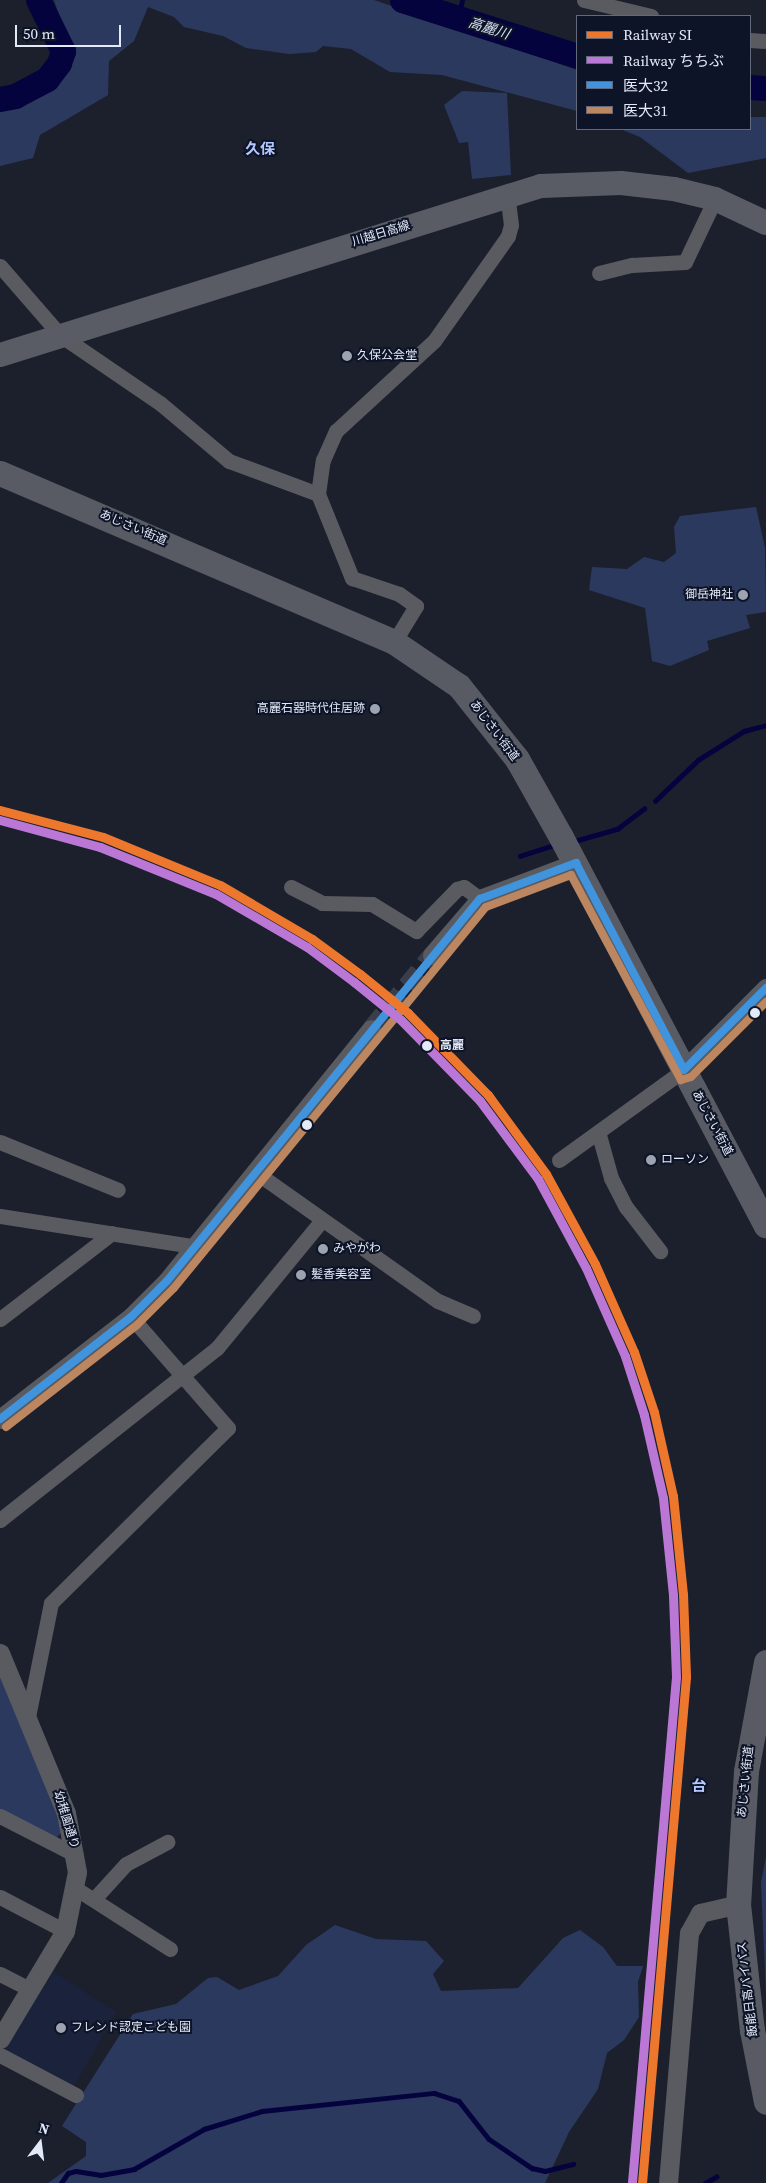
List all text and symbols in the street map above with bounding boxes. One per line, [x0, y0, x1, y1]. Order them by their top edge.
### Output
water label: 高麗川 [466, 14, 512, 42]
scale bar [18, 15, 124, 47]
legend [576, 15, 751, 130]
text: 50 m [23, 23, 55, 44]
text: Railway SI [623, 24, 692, 45]
text: Railway ちちぶ [623, 50, 724, 71]
text: 医大32 [623, 75, 668, 96]
text: 医大31 [623, 100, 668, 121]
district label: 久保 [245, 140, 275, 158]
street label: 川越日高線 [350, 218, 412, 250]
place label: 久保公会堂 [357, 349, 417, 363]
marker: 久保公会堂 [341, 350, 353, 362]
street label: あじさい街道 [97, 507, 169, 549]
place label: 御岳神社 [685, 588, 733, 602]
marker: 御岳神社 [737, 589, 749, 601]
street label: あじさい街道 [467, 698, 521, 764]
place label: 高麗石器時代住居跡 [257, 702, 365, 716]
marker: 高麗石器時代住居跡 [369, 703, 381, 715]
unlabelled marker [750, 1008, 760, 1018]
marker: 高麗 [418, 1037, 436, 1055]
place label: 高麗 [440, 1039, 464, 1053]
street label: あじさい街道 [689, 1088, 735, 1158]
unlabelled marker [302, 1120, 312, 1130]
place label: ローソン [661, 1153, 709, 1167]
marker: ローソン [645, 1154, 657, 1166]
place label: みやがわ [333, 1242, 381, 1256]
marker: みやがわ [317, 1243, 329, 1255]
place label: 髪香美容室 [311, 1268, 371, 1282]
marker: 髪香美容室 [295, 1269, 307, 1281]
street label: あじさい街道 [735, 1745, 757, 1819]
district label: 台 [692, 1777, 706, 1795]
street label: 幼稚園通り [50, 1789, 82, 1851]
street label: 飯能日高バイパス [735, 1940, 761, 2038]
place label: フレンド認定こども園 [71, 2021, 191, 2035]
marker: フレンド認定こども園 [55, 2022, 67, 2034]
north arrow [15, 2118, 65, 2168]
text: N [36, 2118, 51, 2139]

